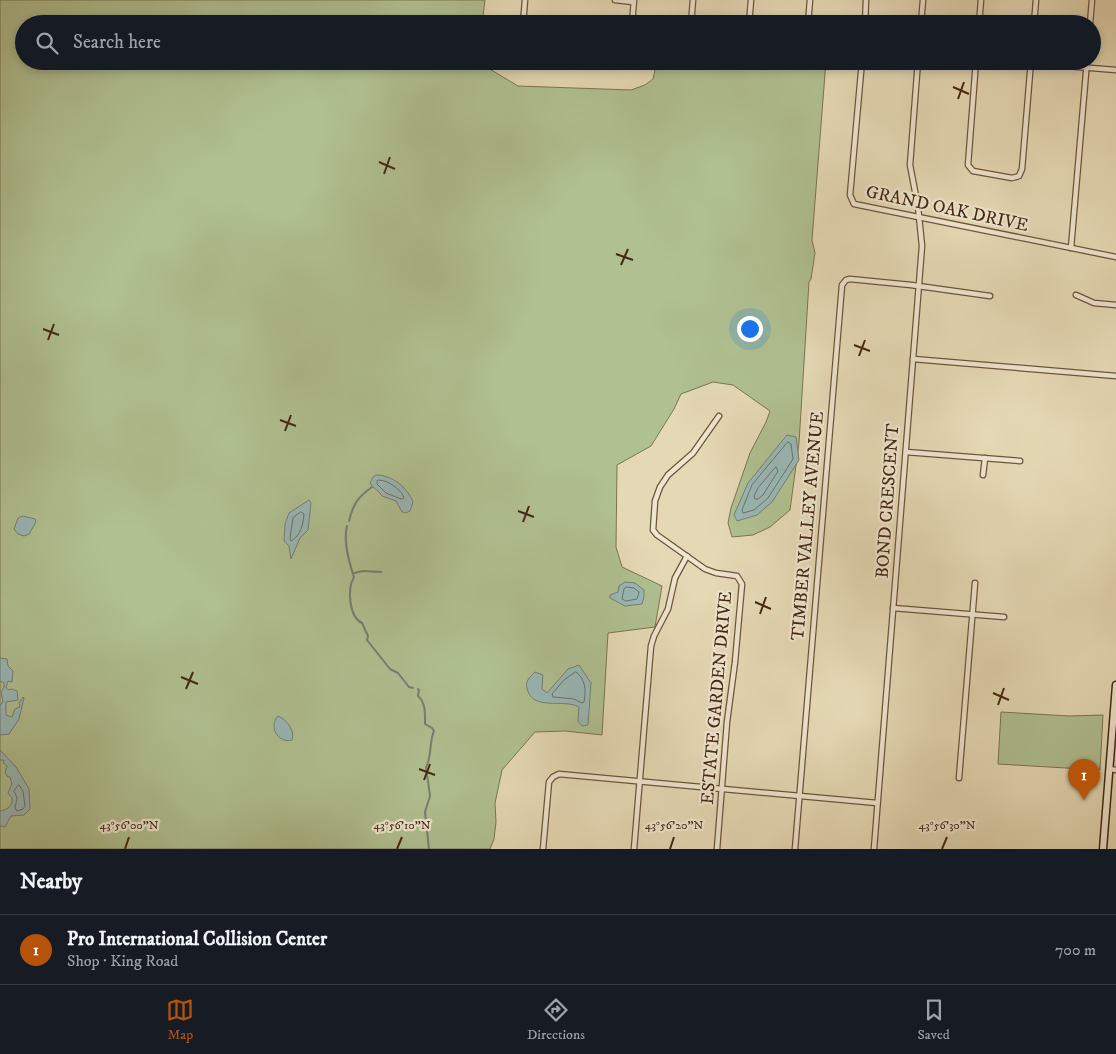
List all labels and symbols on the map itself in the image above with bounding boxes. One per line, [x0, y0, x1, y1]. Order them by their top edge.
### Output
street label: GRAND OAK DRIVE [864, 181, 1030, 237]
your location [737, 316, 763, 342]
street label: TIMBER VALLEY AVENUE [787, 410, 829, 642]
street label: BOND CRESCENT [872, 422, 904, 579]
street label: ESTATE GARDEN DRIVE [697, 590, 737, 806]
pin: 1 [1068, 759, 1100, 800]
text: 43°56'00"N [99, 818, 159, 833]
text: 43°56'10"N [373, 818, 431, 833]
text: 43°56'20"N [645, 818, 703, 833]
text: 43°56'30"N [918, 818, 976, 833]

